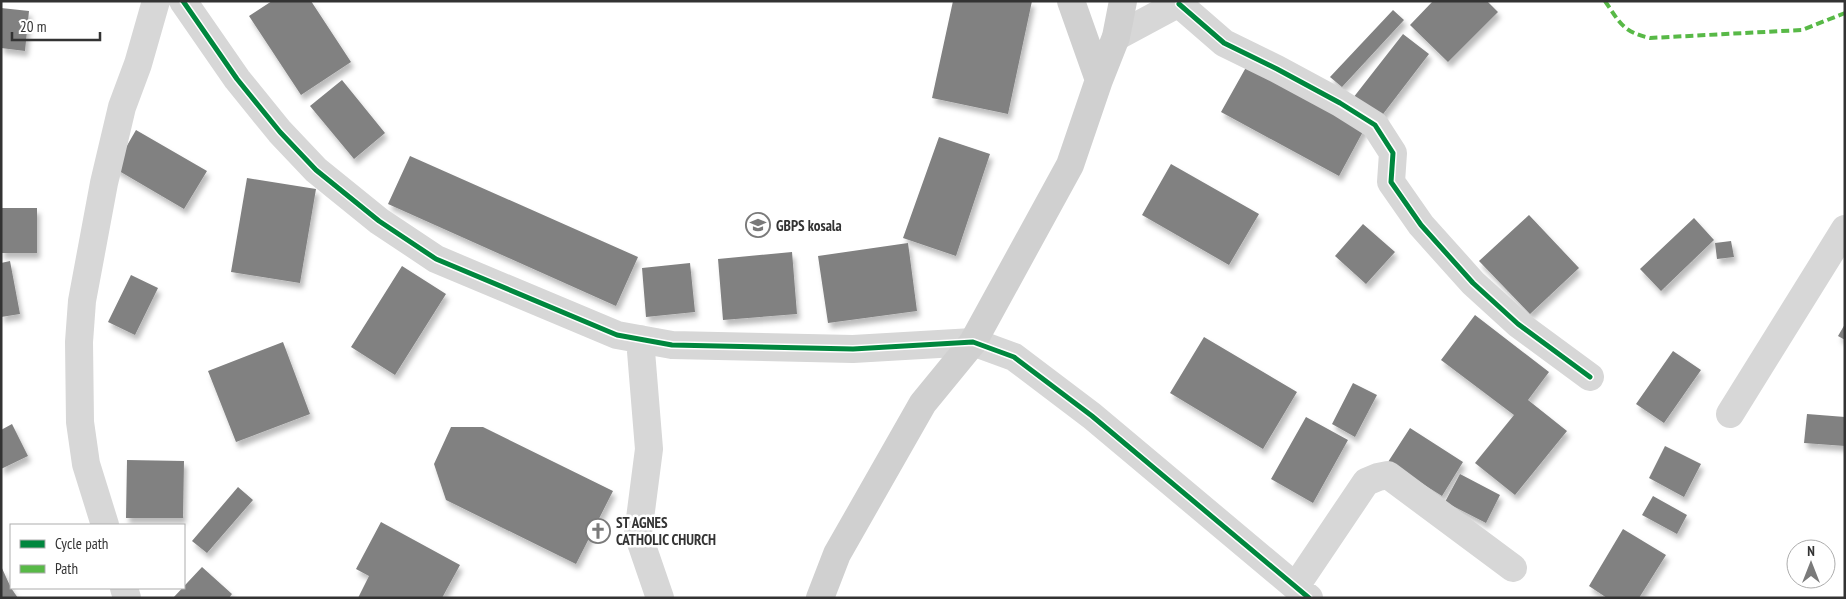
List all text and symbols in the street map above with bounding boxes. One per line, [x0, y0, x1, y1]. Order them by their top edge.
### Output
scale bar [12, 10, 100, 42]
text: 20 m [20, 17, 46, 36]
school or university icon: GBPS kosala [745, 212, 771, 238]
place label: GBPS kosala [776, 216, 842, 235]
place label: ST AGNES CATHOLIC CHURCH [616, 513, 716, 549]
church icon: ST AGNES CATHOLIC CHURCH [585, 518, 611, 544]
legend [10, 524, 185, 589]
text: Cycle path [55, 534, 108, 553]
north arrow [1786, 539, 1836, 589]
text: N [1807, 542, 1815, 560]
text: Path [55, 559, 78, 578]

